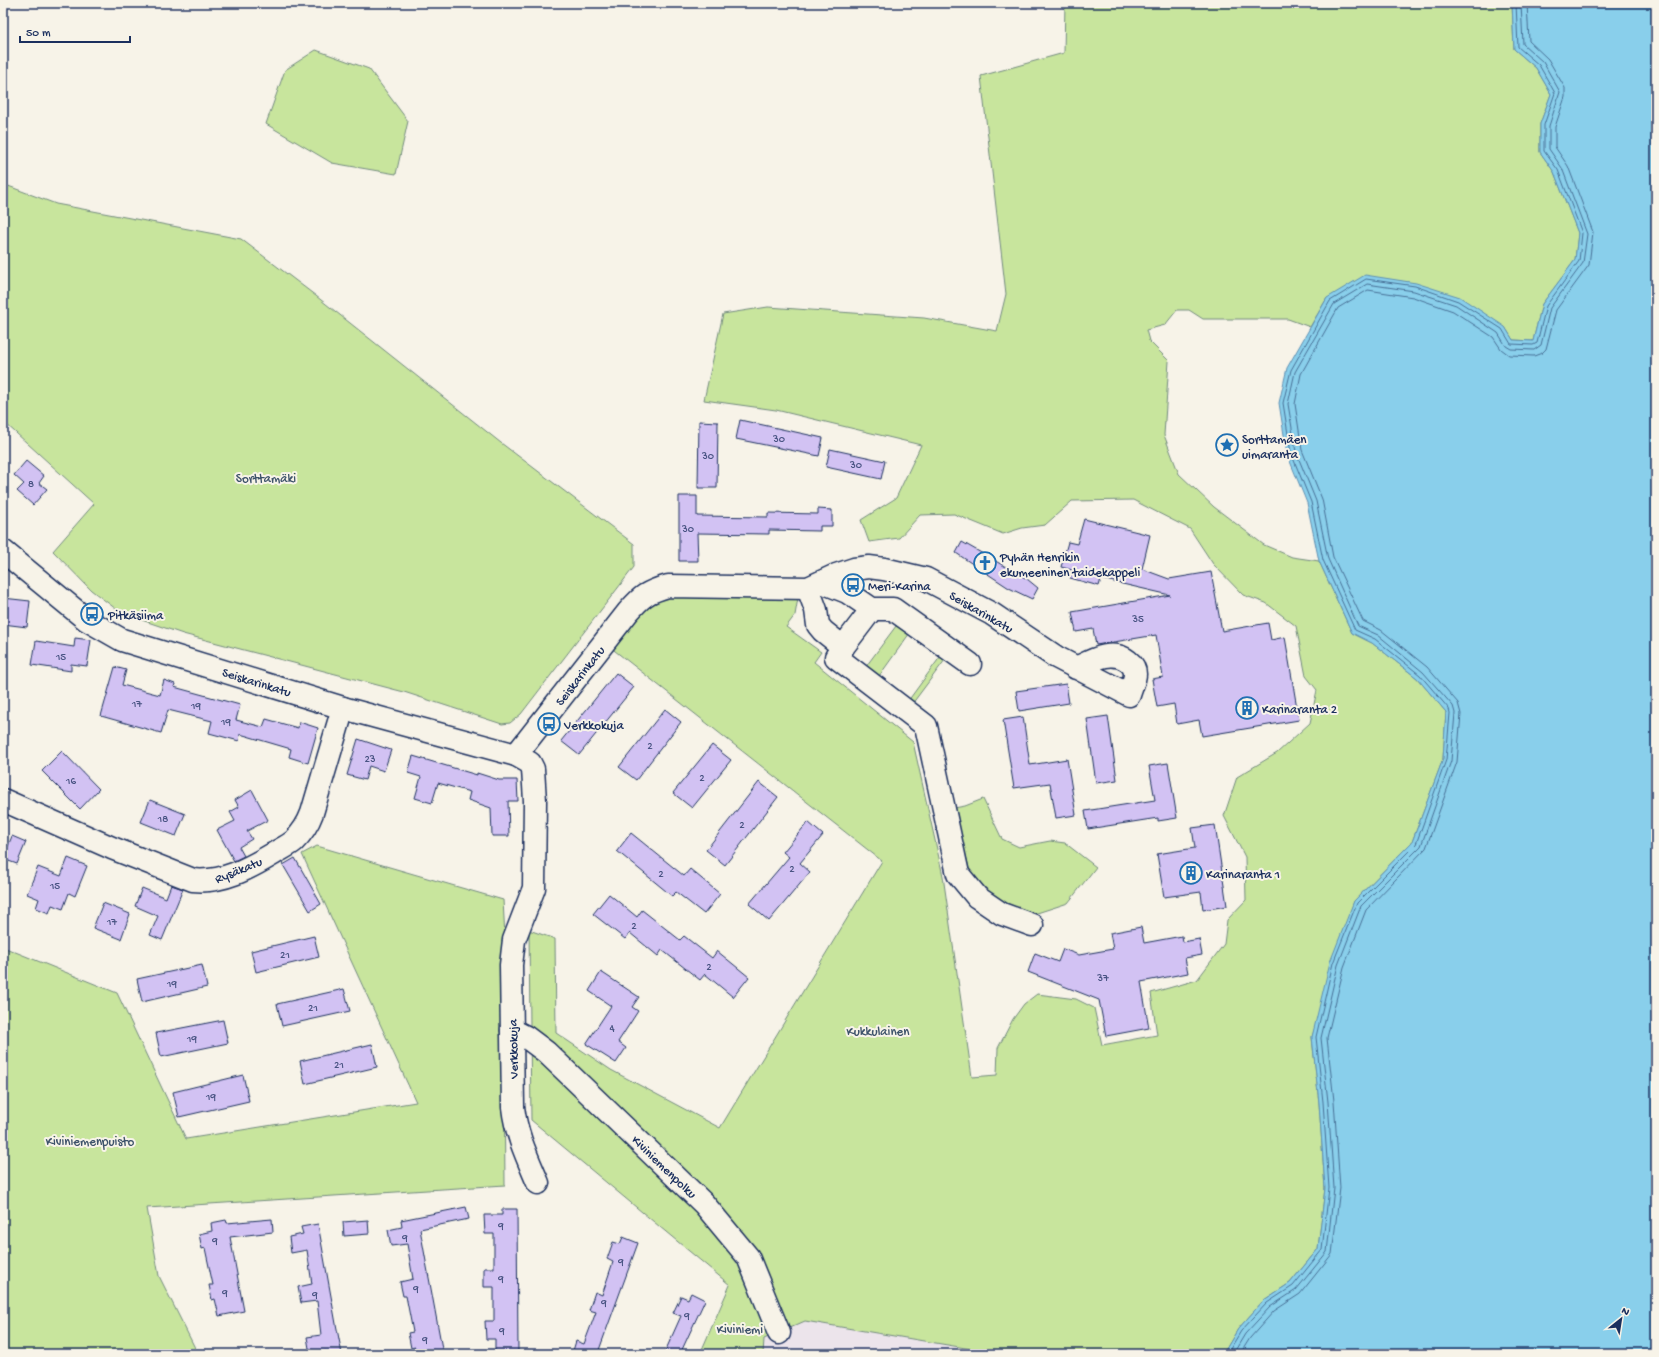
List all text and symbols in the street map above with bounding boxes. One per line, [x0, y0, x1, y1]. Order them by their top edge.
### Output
scale bar [20, 18, 130, 44]
text: 50 m [26, 27, 51, 41]
place icon: Sorttamäen uimaranta [1214, 432, 1240, 458]
place label: Sorttamäen uimaranta [1242, 433, 1307, 463]
house number: 30 [772, 434, 785, 446]
house number: 30 [701, 451, 714, 463]
house number: 30 [849, 460, 862, 472]
park label: Sorttamäki [236, 472, 296, 487]
house number: 8 [28, 479, 34, 491]
house number: 30 [681, 524, 694, 536]
church icon: Pyhän Henrikin ekumeeninen taidekappeli [972, 550, 998, 576]
place label: Pyhän Henrikin ekumeeninen taidekappeli [999, 551, 1140, 581]
bus stop icon: Meri-Karina [840, 572, 866, 598]
place label: Meri-Karina [868, 580, 931, 595]
street label: Seiskarinkatu [946, 589, 1015, 638]
bus stop icon: Pitkäsiima [79, 601, 105, 627]
place label: Pitkäsiima [107, 609, 164, 624]
house number: 35 [1131, 614, 1144, 626]
street label: Seiskarinkatu [553, 644, 609, 709]
house number: 15 [55, 652, 66, 664]
street label: Seiskarinkatu [220, 666, 293, 701]
building icon: Karinaranta 2 [1234, 695, 1260, 721]
house number: 17 [131, 699, 142, 711]
house number: 19 [190, 701, 201, 713]
place label: Karinaranta 2 [1262, 703, 1338, 718]
bus stop icon: Verkkokuja [536, 711, 562, 737]
house number: 19 [220, 717, 231, 729]
place label: Verkkokuja [563, 719, 625, 734]
house number: 2 [647, 741, 653, 753]
house number: 23 [364, 754, 376, 766]
house number: 2 [699, 773, 705, 785]
house number: 16 [65, 776, 76, 788]
house number: 18 [157, 814, 168, 826]
house number: 2 [739, 820, 745, 832]
street label: Rysäkatu [213, 855, 265, 888]
building icon: Karinaranta 1 [1178, 860, 1204, 886]
house number: 2 [789, 864, 795, 876]
place label: Karinaranta 1 [1206, 868, 1280, 883]
house number: 2 [658, 869, 664, 881]
house number: 15 [49, 881, 60, 893]
house number: 17 [106, 917, 117, 929]
house number: 2 [631, 921, 637, 933]
house number: 21 [280, 950, 290, 962]
house number: 2 [706, 962, 712, 974]
house number: 37 [1096, 973, 1109, 985]
house number: 19 [166, 979, 177, 991]
house number: 21 [308, 1003, 318, 1015]
street label: Verkkokuja [506, 1018, 523, 1080]
house number: 4 [609, 1023, 615, 1035]
park label: Kukkulainen [847, 1025, 910, 1040]
house number: 19 [186, 1034, 197, 1046]
house number: 21 [334, 1060, 344, 1072]
house number: 19 [205, 1092, 216, 1104]
street label: Kiviniemenpolku [628, 1133, 699, 1202]
park label: Kiviniemenpuisto [46, 1135, 135, 1150]
house number: 9 [497, 1221, 504, 1233]
house number: 9 [401, 1233, 408, 1245]
house number: 9 [211, 1236, 218, 1248]
house number: 9 [617, 1257, 624, 1269]
house number: 9 [497, 1274, 504, 1286]
house number: 9 [412, 1284, 419, 1296]
house number: 9 [221, 1288, 228, 1300]
house number: 9 [311, 1290, 318, 1302]
house number: 9 [600, 1298, 607, 1310]
north arrow [1601, 1299, 1641, 1339]
text: N [1619, 1305, 1631, 1319]
house number: 9 [683, 1311, 690, 1323]
park label: Kiviniemi [717, 1323, 763, 1338]
house number: 9 [498, 1326, 505, 1338]
house number: 9 [421, 1335, 428, 1347]

